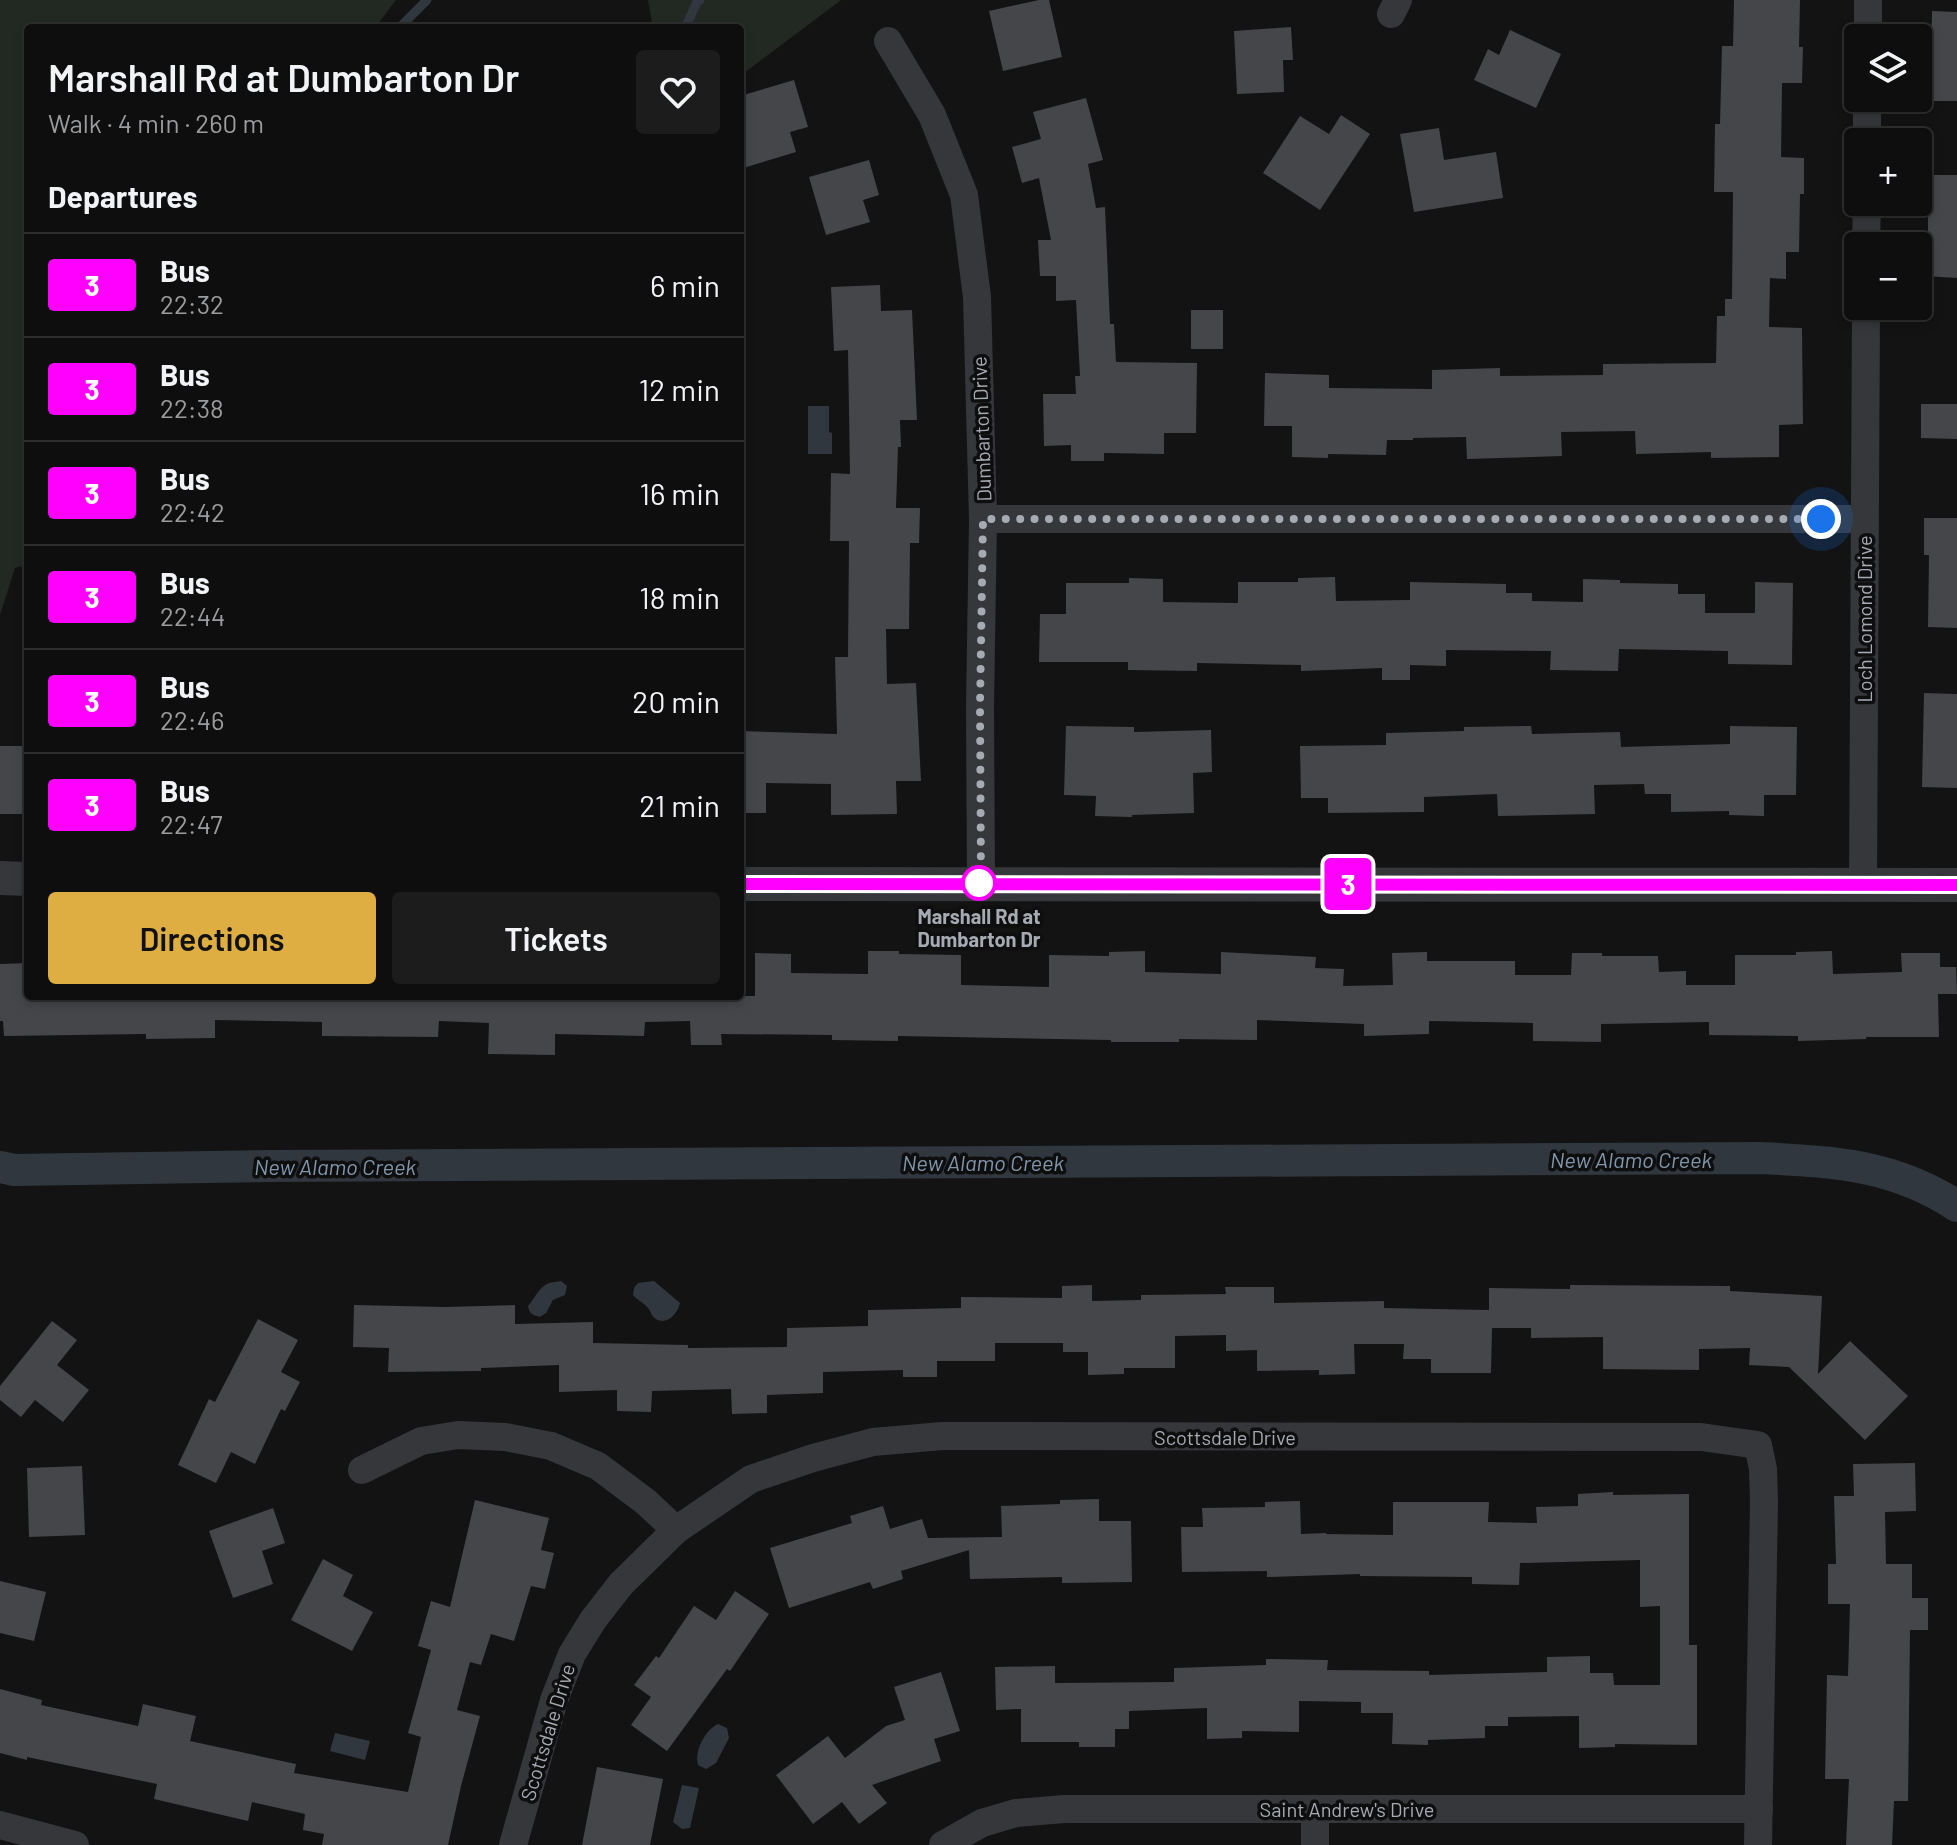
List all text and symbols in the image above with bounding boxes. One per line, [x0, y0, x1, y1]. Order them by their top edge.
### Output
map controls [1844, 24, 1932, 320]
button: layers [1844, 24, 1932, 112]
button: heart [636, 50, 720, 134]
text: Marshall Rd at Dumbarton Dr [48, 54, 519, 100]
text: Walk · 4 min · 260 m [48, 107, 264, 138]
button: + [1844, 128, 1932, 216]
text: Departures [48, 178, 198, 214]
button: − [1844, 232, 1932, 320]
text: Bus [160, 252, 210, 288]
text: 6 min [650, 267, 720, 303]
text: 3 [84, 268, 100, 302]
text: 22:32 [160, 288, 224, 319]
text: Bus [160, 356, 210, 392]
street label: Dumbarton Drive [966, 356, 996, 502]
text: 12 min [639, 371, 720, 407]
text: 3 [84, 372, 100, 406]
text: 22:38 [160, 392, 224, 423]
text: Bus [160, 460, 210, 496]
text: 16 min [639, 475, 720, 511]
text: 3 [84, 476, 100, 510]
text: 22:42 [160, 496, 225, 527]
your location [1801, 499, 1841, 539]
street label: Loch Lomond Drive [1852, 535, 1876, 703]
text: Bus [160, 564, 210, 600]
text: 18 min [639, 579, 720, 615]
text: 3 [84, 580, 100, 614]
text: 22:44 [160, 600, 225, 631]
text: Bus [160, 668, 210, 704]
text: 20 min [632, 683, 720, 719]
text: 3 [84, 684, 100, 718]
text: 22:46 [160, 704, 224, 735]
text: Bus [160, 772, 210, 808]
text: 21 min [639, 787, 720, 823]
text: 3 [84, 788, 100, 822]
text: 22:47 [160, 808, 223, 839]
line badge: 3 [1322, 858, 1374, 910]
marker: Marshall Rd at Dumbarton Dr [962, 866, 996, 900]
text: 3 [1340, 867, 1356, 901]
button: Directions [48, 892, 376, 984]
button: Tickets [392, 892, 720, 984]
place label: Marshall Rd at Dumbarton Dr [917, 904, 1041, 951]
water label: New Alamo Creek [1550, 1146, 1712, 1172]
water label: New Alamo Creek [902, 1149, 1064, 1175]
water label: New Alamo Creek [254, 1153, 416, 1179]
street label: Scottsdale Drive [1154, 1425, 1296, 1449]
street label: Scottsdale Drive [515, 1661, 579, 1803]
street label: Saint Andrew's Drive [1260, 1797, 1435, 1821]

